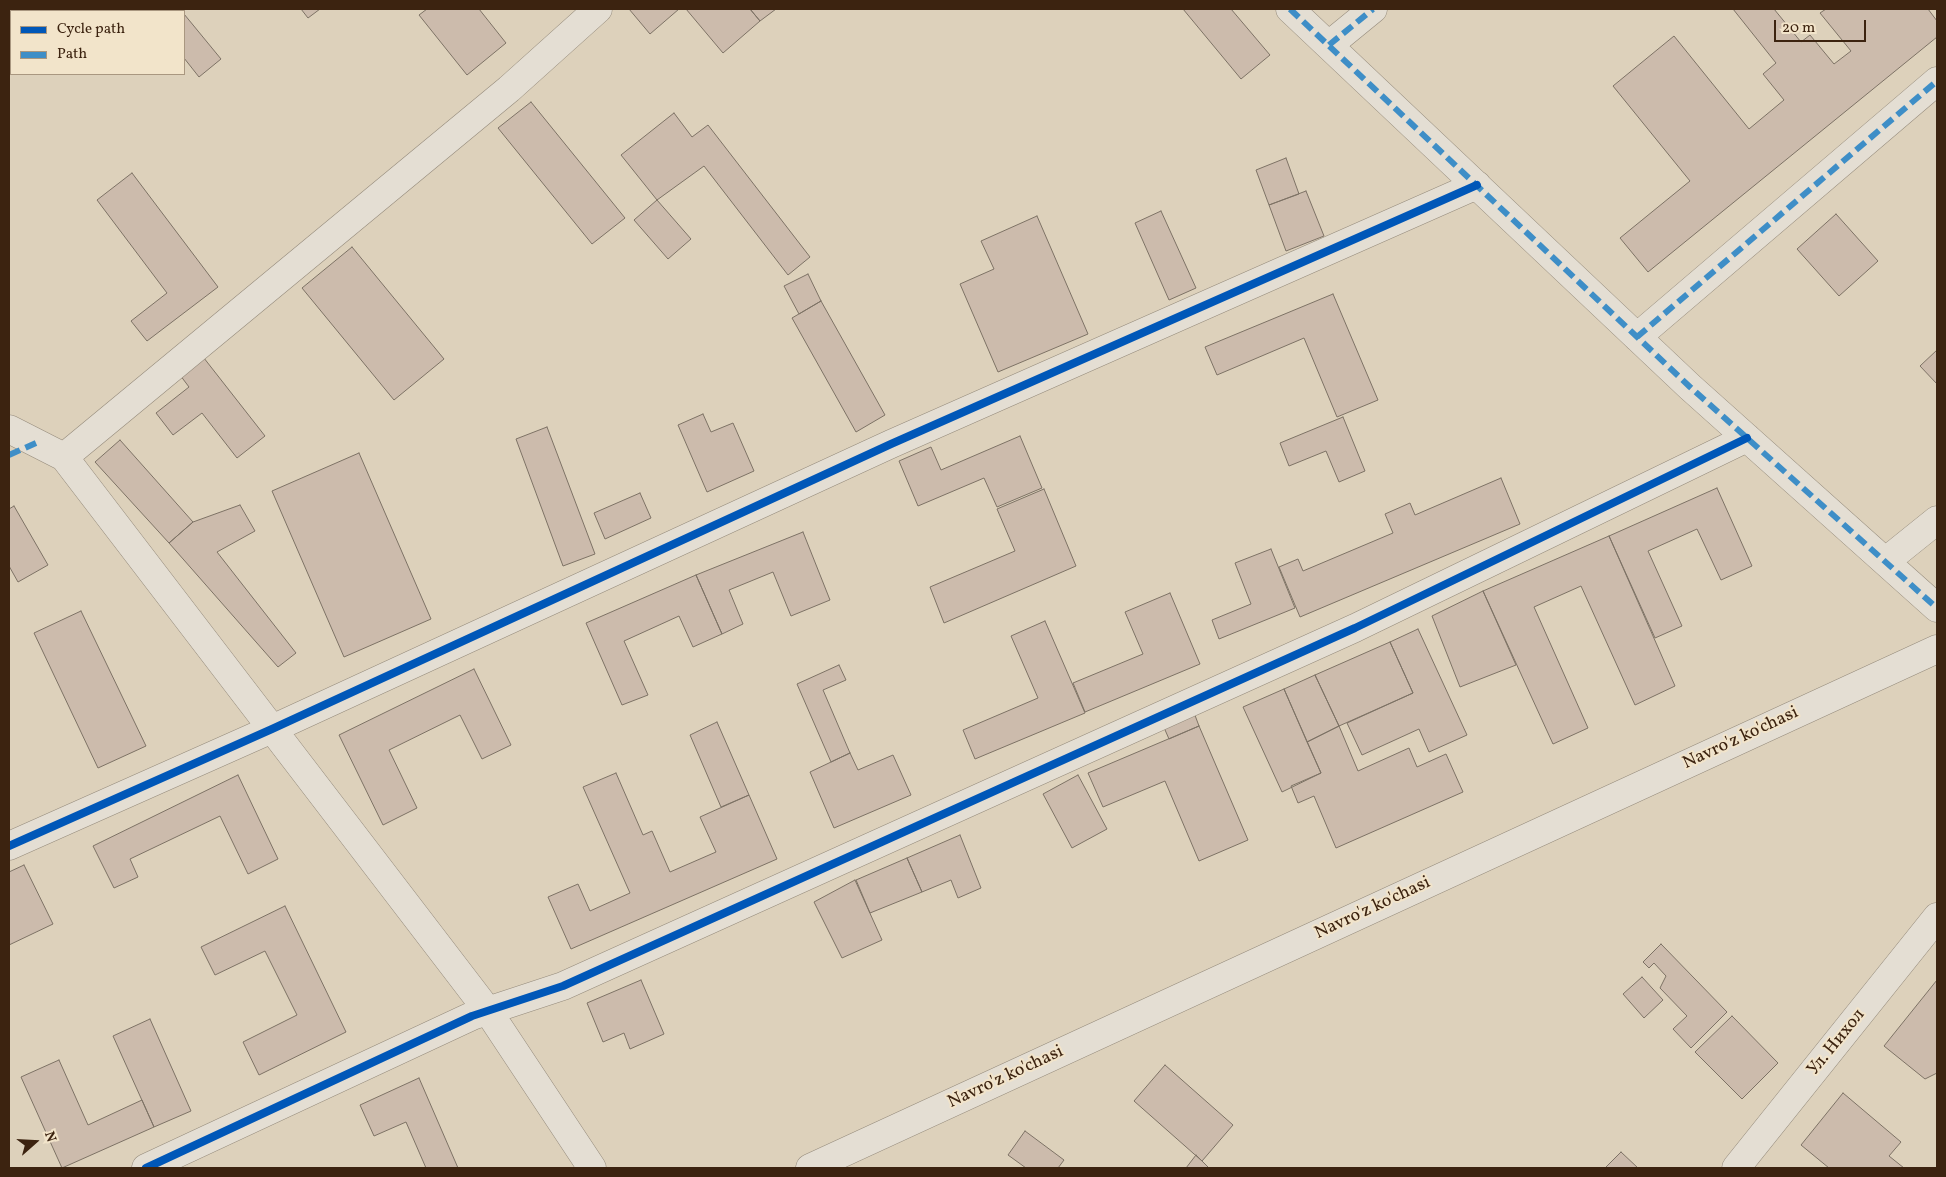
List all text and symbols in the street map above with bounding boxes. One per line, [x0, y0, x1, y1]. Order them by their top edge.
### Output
legend [10, 10, 185, 75]
scale bar [1776, 10, 1868, 42]
text: 20 m [1782, 18, 1815, 39]
text: Cycle path [57, 19, 125, 40]
text: Path [57, 44, 87, 65]
street label: Navro'z ko'chasi [1680, 703, 1802, 775]
street label: Navro'z ko'chasi [1312, 873, 1434, 945]
street label: Ул. Нихол [1804, 1005, 1870, 1081]
street label: Navro'z ko'chasi [945, 1042, 1067, 1114]
north arrow [10, 1117, 60, 1167]
text: N [39, 1129, 60, 1145]

